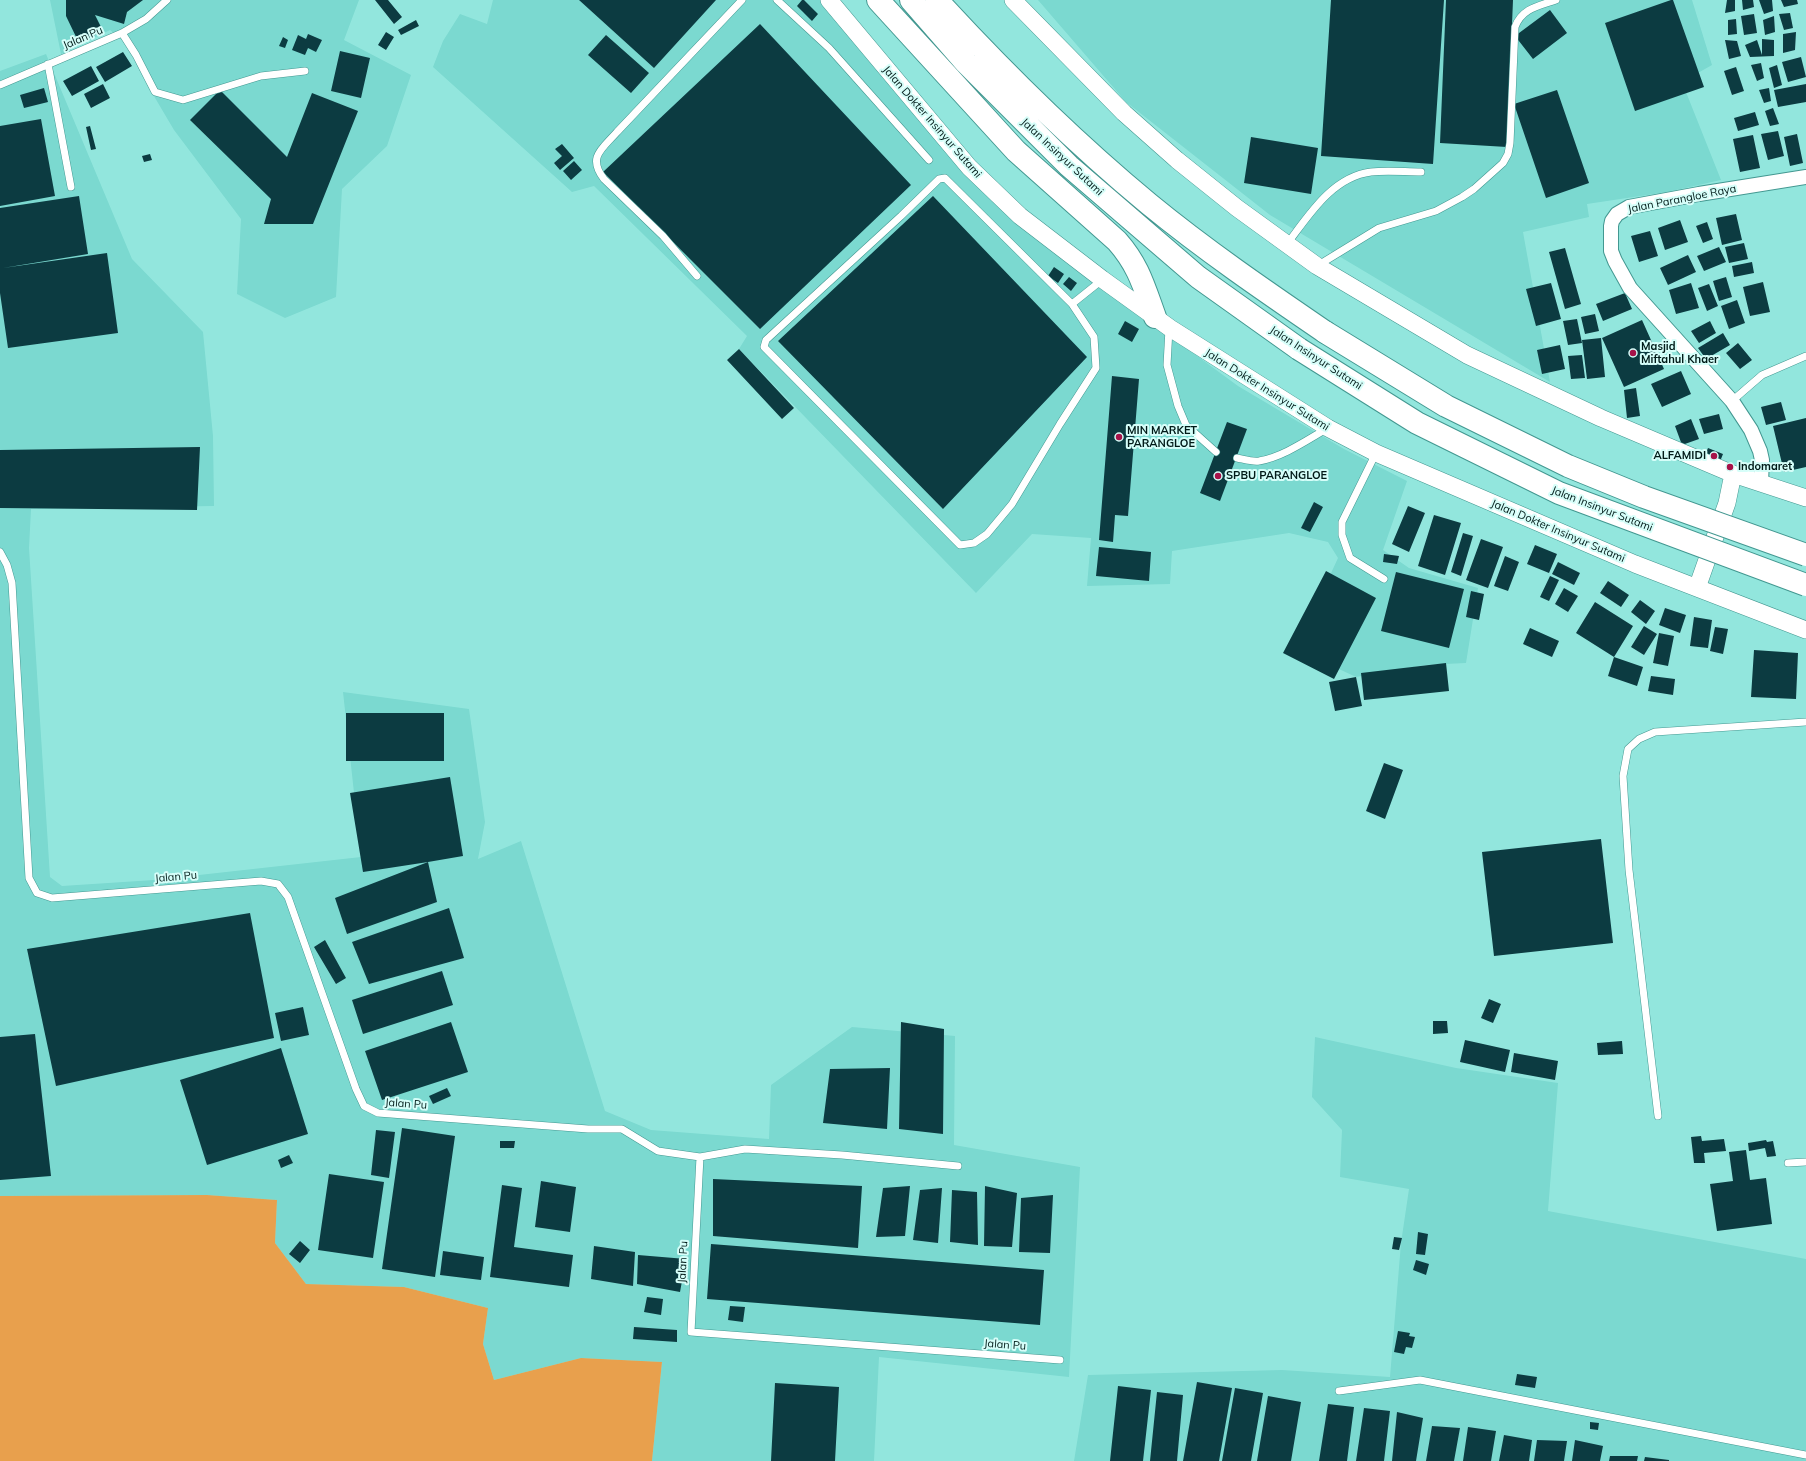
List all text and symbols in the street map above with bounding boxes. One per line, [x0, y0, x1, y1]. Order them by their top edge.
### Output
street label: Jalan Pu [61, 24, 105, 52]
street label: Jalan Dokter Insinyur Sutami [880, 63, 984, 181]
street label: Jalan Insinyur Sutami [1018, 116, 1106, 198]
street label: Jalan Parangloe Raya [1627, 182, 1737, 216]
street label: Jalan Insinyur Sutami [1267, 323, 1365, 393]
place label: Masjid Miftahul Khaer [1641, 340, 1718, 366]
street label: Jalan Dokter Insinyur Sutami [1202, 346, 1332, 434]
marker: Masjid Miftahul Khaer [1628, 348, 1638, 358]
place label: MIN MARKET PARANGLOE [1127, 424, 1197, 450]
marker: MIN MARKET PARANGLOE [1114, 432, 1124, 442]
place label: ALFAMIDI [1653, 449, 1706, 463]
marker: ALFAMIDI [1709, 451, 1719, 461]
place label: Indomaret [1738, 460, 1792, 474]
marker: Indomaret [1725, 462, 1735, 472]
place label: SPBU PARANGLOE [1226, 469, 1327, 483]
marker: SPBU PARANGLOE [1213, 471, 1223, 481]
street label: Jalan Insinyur Sutami [1549, 484, 1655, 534]
street label: Jalan Dokter Insinyur Sutami [1489, 497, 1627, 565]
street label: Jalan Pu [154, 869, 198, 885]
street label: Jalan Pu [384, 1096, 428, 1112]
street label: Jalan Pu [675, 1241, 691, 1283]
street label: Jalan Pu [983, 1337, 1027, 1353]

